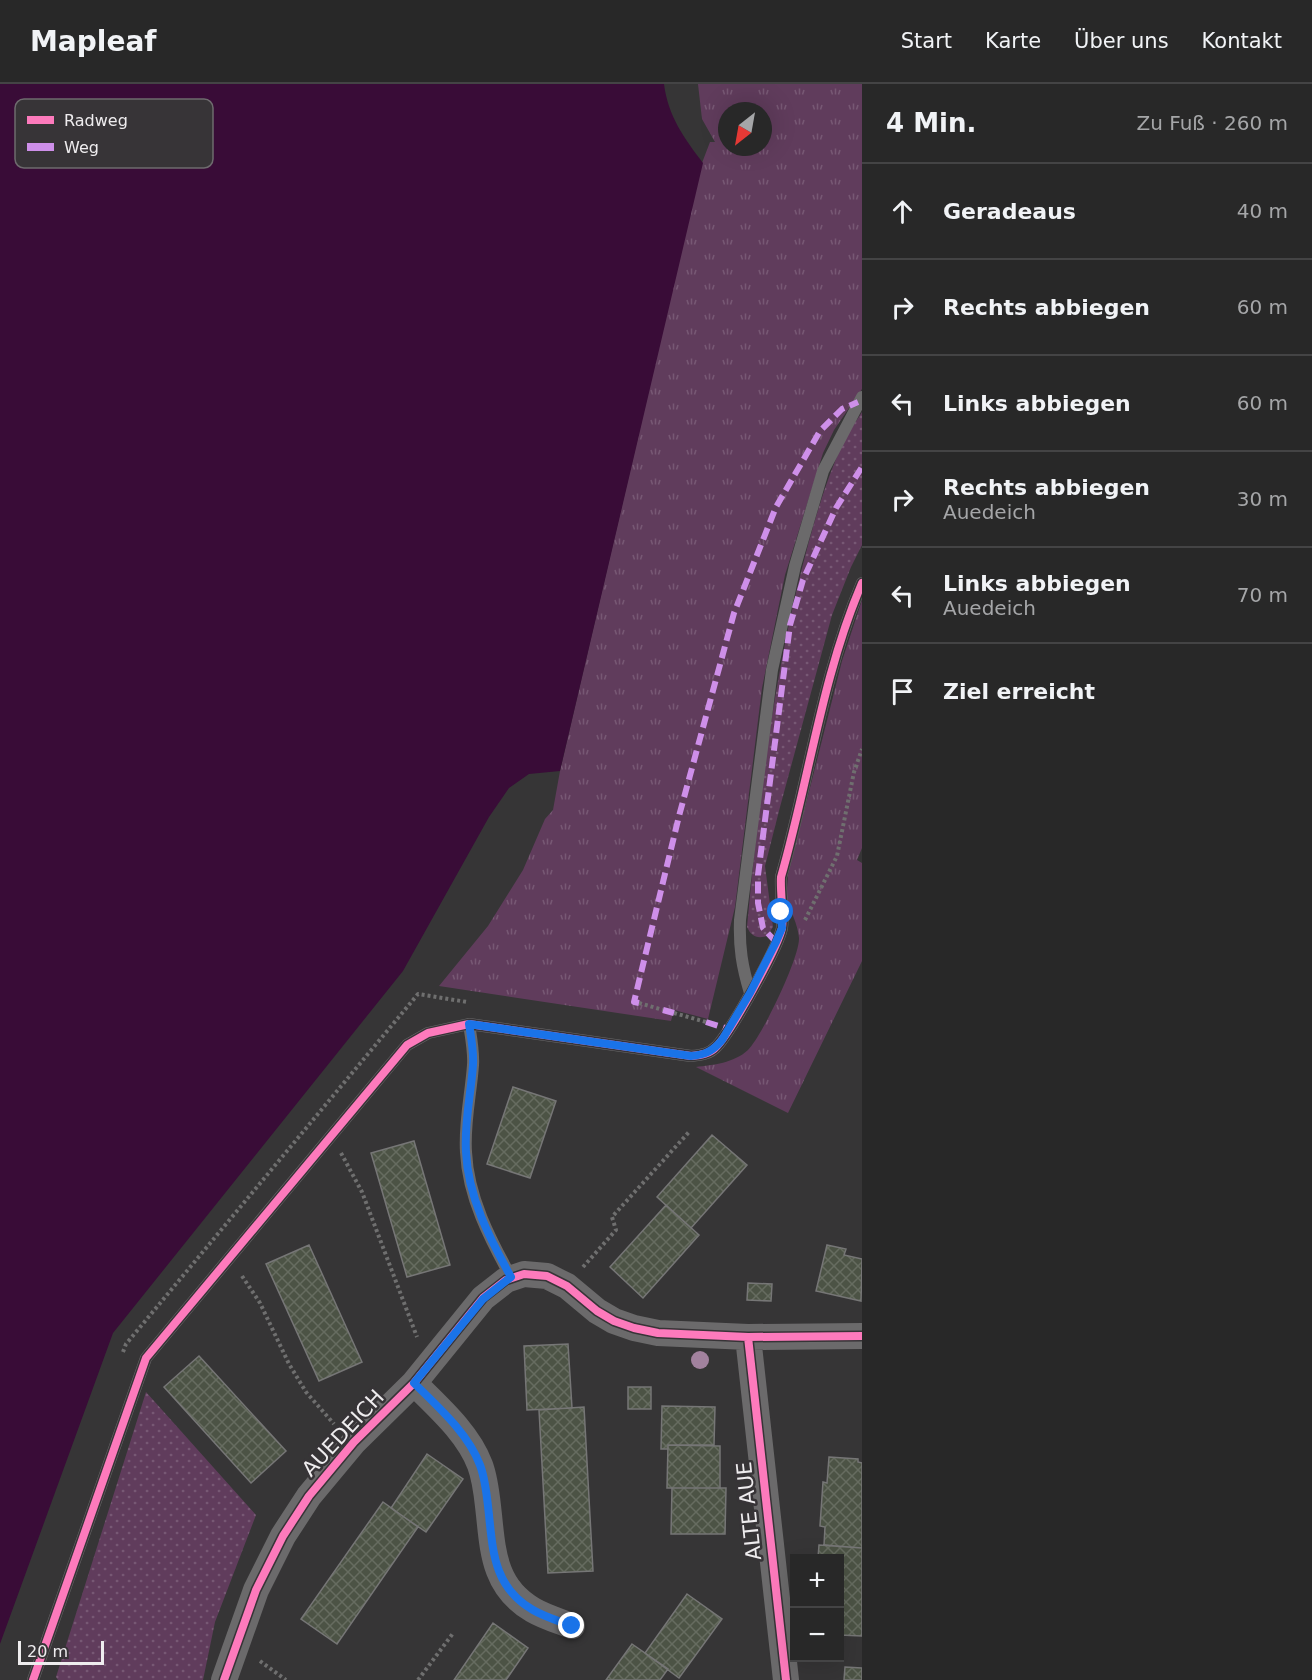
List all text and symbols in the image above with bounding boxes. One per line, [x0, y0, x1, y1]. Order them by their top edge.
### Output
text: Mapleaf [30, 25, 156, 58]
text: Start [901, 29, 952, 53]
text: Karte [985, 29, 1041, 53]
text: Über uns [1074, 29, 1169, 53]
text: Kontakt [1202, 29, 1282, 53]
legend [15, 99, 213, 168]
north arrow [718, 102, 772, 156]
text: 4 Min. [886, 108, 976, 138]
text: Radweg [64, 111, 128, 130]
text: Zu Fuß · 260 m [1136, 111, 1288, 135]
text: Weg [64, 138, 99, 157]
icon: ahead [886, 195, 919, 228]
text: Geradeaus [943, 199, 1076, 224]
text: 40 m [1237, 199, 1288, 223]
icon: right [886, 291, 919, 324]
text: Rechts abbiegen [943, 295, 1150, 320]
text: 60 m [1237, 295, 1288, 319]
icon: left [886, 387, 919, 420]
text: Links abbiegen [943, 391, 1131, 416]
text: 60 m [1237, 391, 1288, 415]
text: Rechts abbiegen [943, 475, 1150, 500]
icon: right [886, 483, 919, 516]
text: 30 m [1237, 487, 1288, 511]
text: Auedeich [943, 500, 1036, 524]
text: Links abbiegen [943, 571, 1131, 596]
icon: left [886, 579, 919, 612]
text: 70 m [1237, 583, 1288, 607]
text: Auedeich [943, 596, 1036, 620]
icon: arrive [886, 675, 919, 708]
text: Ziel erreicht [943, 679, 1095, 704]
route start [767, 898, 793, 924]
street label: AUEDEICH [297, 1385, 389, 1481]
street label: ALTE AUE [732, 1461, 766, 1561]
map controls [790, 1554, 844, 1662]
button: + [790, 1554, 844, 1608]
button: − [790, 1608, 844, 1662]
route end [558, 1612, 584, 1638]
scale bar [18, 1638, 104, 1666]
text: 20 m [27, 1642, 68, 1661]

